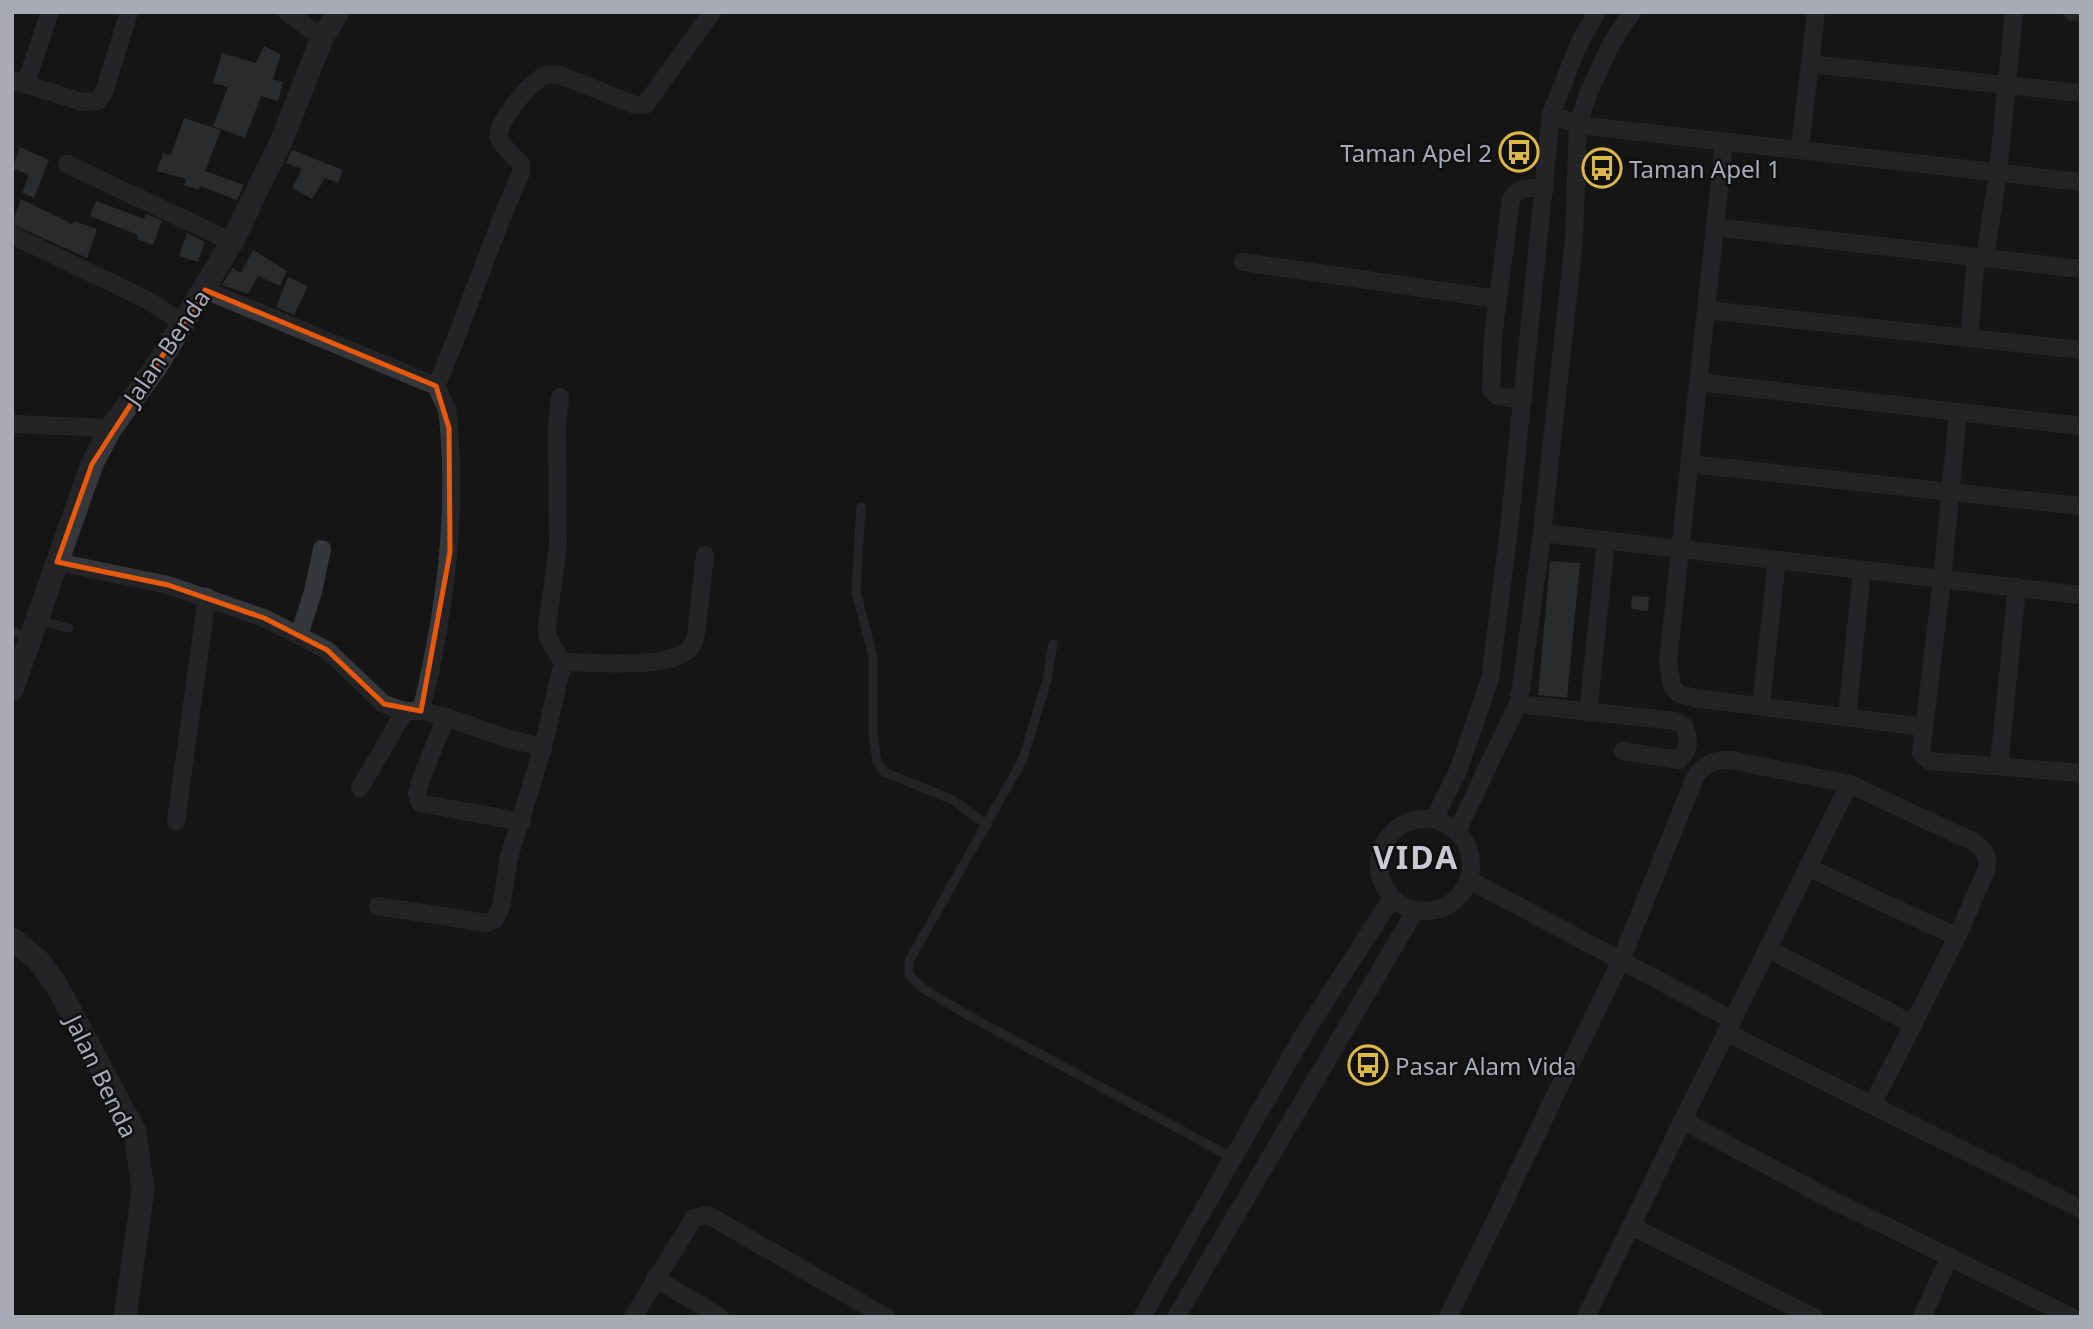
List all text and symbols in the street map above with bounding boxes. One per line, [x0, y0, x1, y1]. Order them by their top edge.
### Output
bus stop icon: Taman Apel 2 [1498, 131, 1540, 173]
place label: Taman Apel 2 [1340, 136, 1492, 169]
bus stop icon: Taman Apel 1 [1581, 147, 1623, 189]
place label: Taman Apel 1 [1629, 152, 1781, 185]
street label: Jalan Benda [114, 283, 217, 413]
district label: VIDA [1373, 835, 1459, 878]
street label: Jalan Benda [57, 1007, 146, 1143]
bus stop icon: Pasar Alam Vida [1347, 1044, 1389, 1086]
place label: Pasar Alam Vida [1395, 1049, 1577, 1082]

